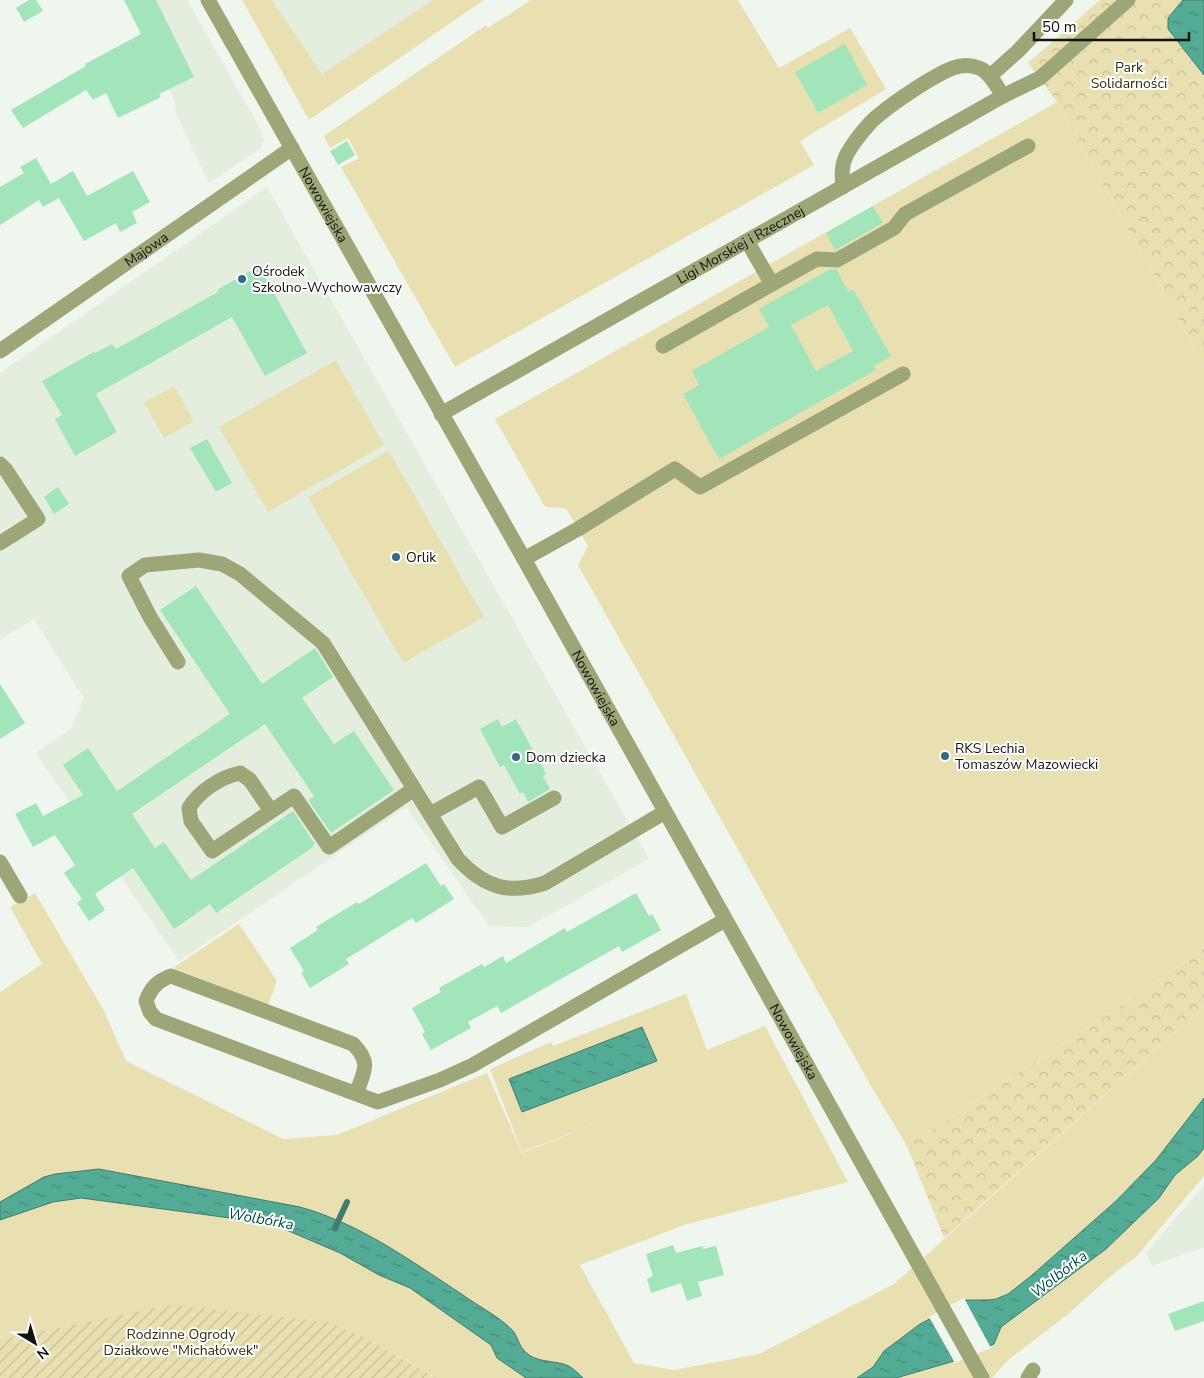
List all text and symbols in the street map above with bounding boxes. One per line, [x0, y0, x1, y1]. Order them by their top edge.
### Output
scale bar [1034, 10, 1189, 42]
text: 50 m [1042, 17, 1077, 37]
park label: Park Solidarności [1091, 58, 1167, 93]
street label: Nowowiejska [294, 163, 352, 246]
street label: Ligi Morskiej i Rzecznej [673, 201, 808, 289]
street label: Majowa [121, 228, 172, 272]
place label: Ośrodek Szkolno-Wychowawczy [252, 262, 403, 297]
marker: Ośrodek Szkolno-Wychowawczy [236, 273, 248, 285]
place label: Orlik [406, 548, 437, 567]
marker: Orlik [390, 551, 402, 563]
street label: Nowowiejska [567, 647, 625, 730]
place label: RKS Lechia Tomaszów Mazowiecki [955, 739, 1098, 774]
place label: Dom dziecka [526, 748, 606, 767]
marker: RKS Lechia Tomaszów Mazowiecki [939, 750, 951, 762]
marker: Dom dziecka [510, 751, 522, 763]
street label: Nowowiejska [765, 1000, 822, 1083]
water label: Wolbórka [227, 1203, 295, 1235]
water label: Wolbórka [1027, 1246, 1091, 1302]
north arrow [10, 1318, 60, 1368]
park label: Rodzinne Ogrody Działkowe "Michałówek" [104, 1325, 258, 1360]
text: N [33, 1342, 53, 1364]

